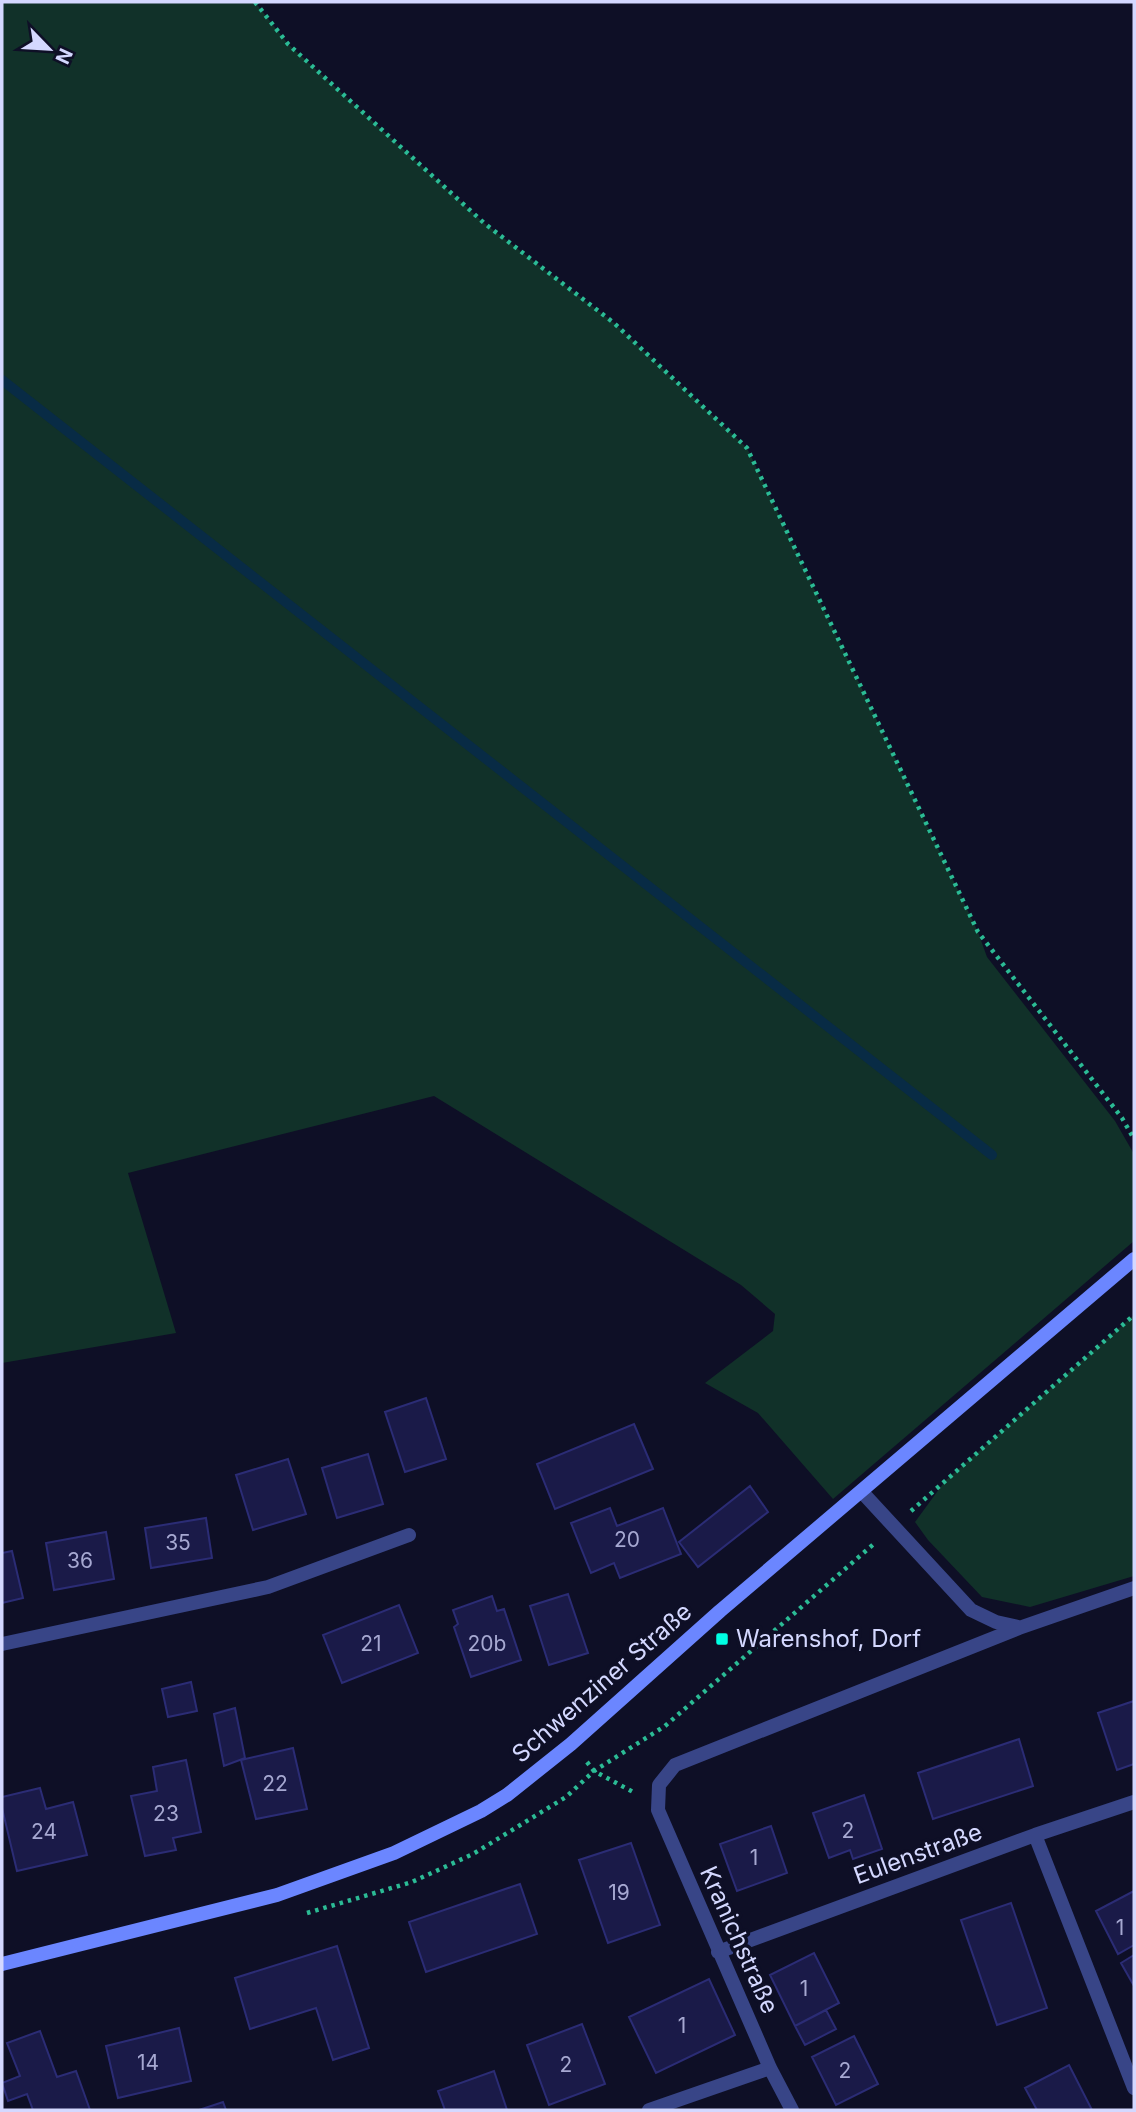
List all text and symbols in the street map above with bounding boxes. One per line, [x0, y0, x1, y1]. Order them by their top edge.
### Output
north arrow [14, 14, 84, 84]
text: N [50, 45, 77, 67]
house number: 20 [614, 1527, 640, 1552]
house number: 35 [165, 1530, 191, 1555]
house number: 36 [67, 1548, 93, 1573]
street label: Schwenziner Straße [506, 1597, 697, 1768]
place label: Warenshof, Dorf [736, 1624, 921, 1653]
house number: 21 [360, 1631, 382, 1656]
house number: 20b [468, 1631, 506, 1656]
marker: Warenshof, Dorf [714, 1631, 730, 1647]
house number: 22 [262, 1771, 288, 1796]
house number: 23 [153, 1801, 179, 1826]
street label: Eulenstraße [850, 1817, 986, 1890]
house number: 2 [842, 1818, 854, 1843]
house number: 24 [31, 1819, 57, 1844]
house number: 1 [750, 1845, 758, 1870]
street label: Kranichstraße [694, 1862, 785, 2018]
house number: 19 [608, 1880, 630, 1905]
house number: 1 [1116, 1915, 1124, 1940]
house number: 1 [800, 1976, 808, 2001]
house number: 1 [678, 2013, 686, 2038]
house number: 14 [137, 2050, 159, 2075]
house number: 2 [560, 2052, 572, 2077]
house number: 2 [839, 2058, 851, 2083]

